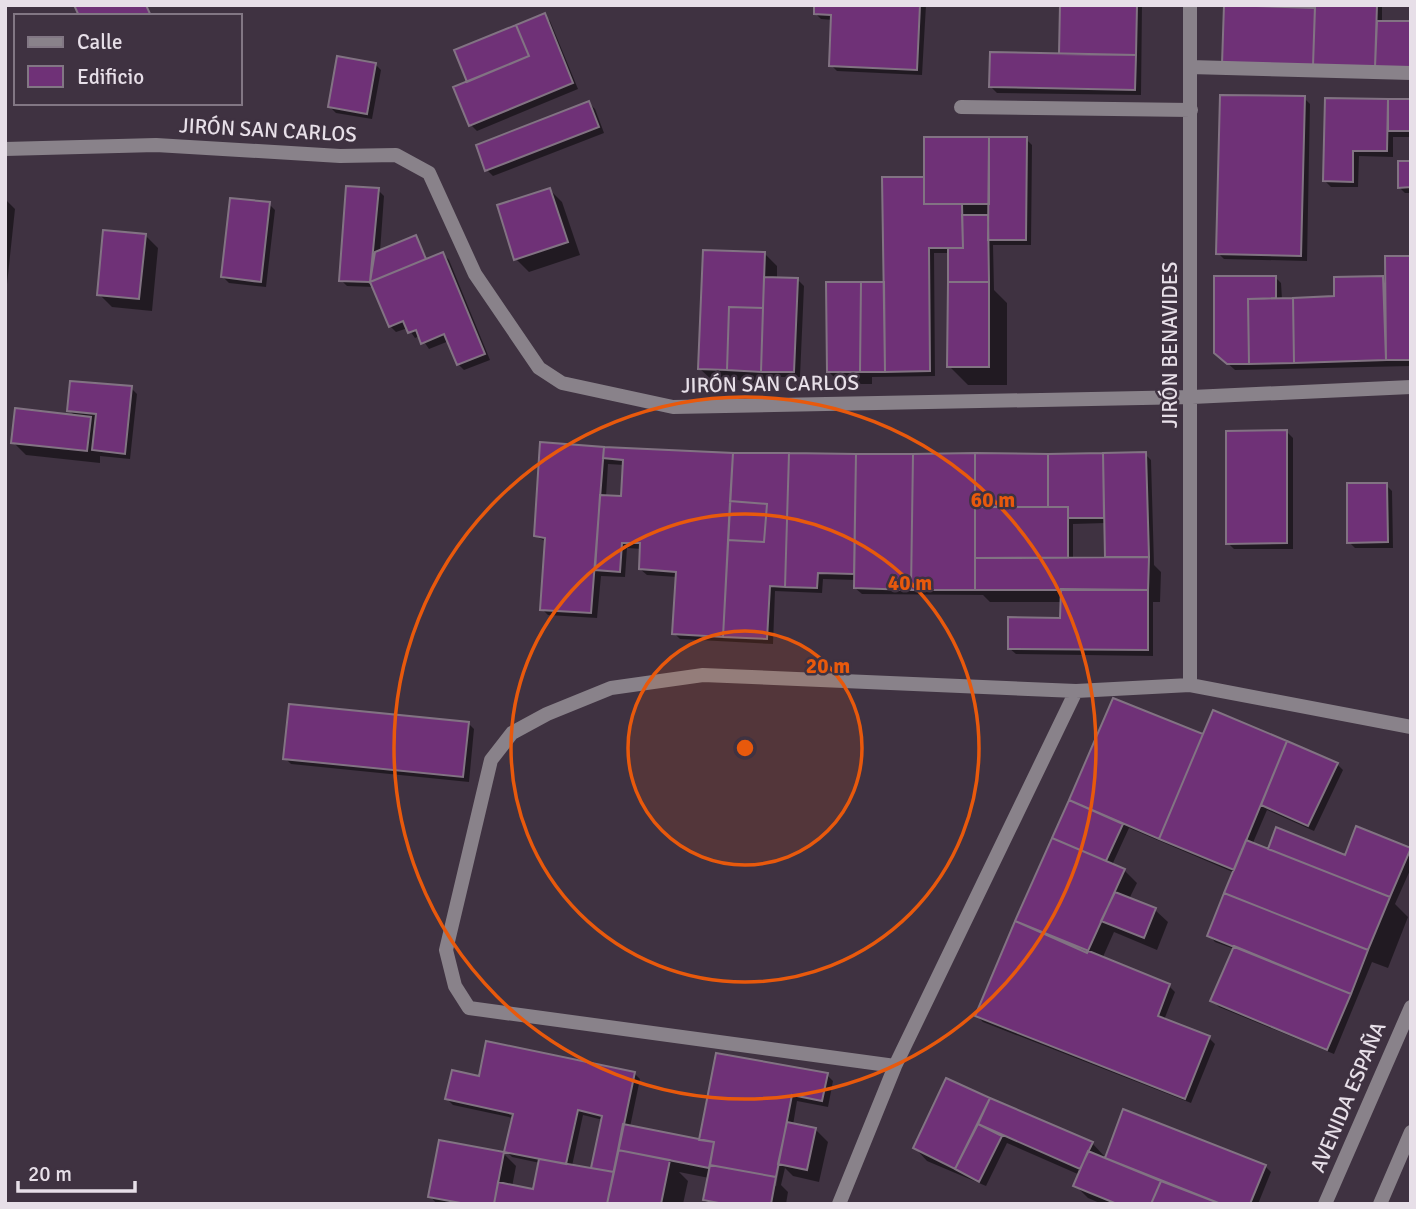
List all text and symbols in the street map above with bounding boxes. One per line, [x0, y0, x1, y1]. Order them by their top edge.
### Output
legend [14, 14, 242, 105]
text: Calle [77, 29, 123, 55]
text: Edificio [77, 64, 144, 90]
street label: JIRÓN SAN CARLOS [178, 112, 358, 148]
street label: JIRÓN BENAVIDES [1157, 262, 1183, 428]
street label: JIRÓN SAN CARLOS [681, 369, 859, 399]
text: 60 m [971, 487, 1015, 513]
text: 40 m [888, 570, 932, 596]
text: 20 m [806, 653, 850, 679]
centre of rings [733, 736, 757, 760]
street label: AVENIDA ESPAÑA [1305, 1018, 1391, 1176]
scale bar [18, 1150, 135, 1194]
text: 20 m [28, 1161, 72, 1187]

